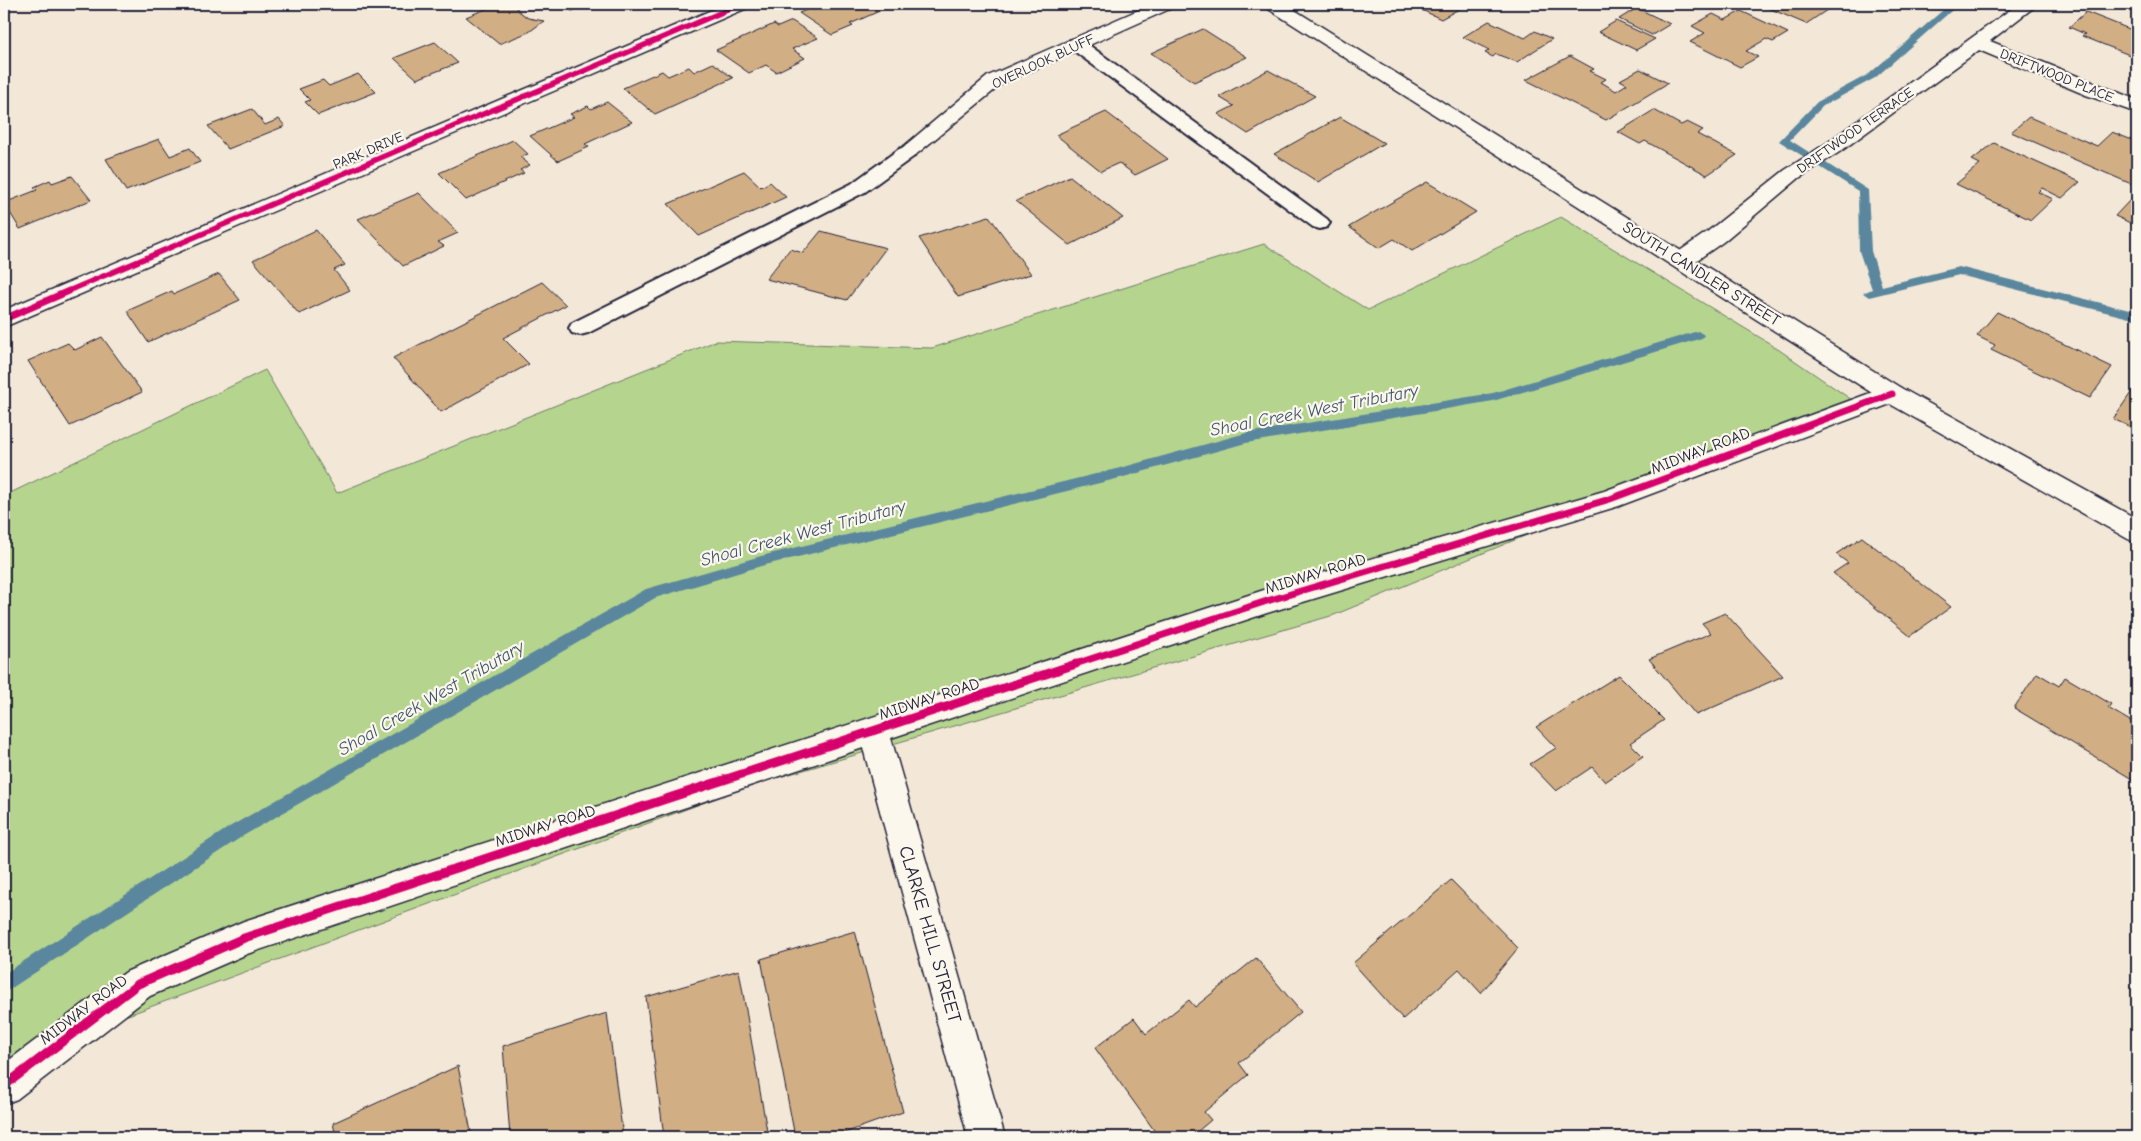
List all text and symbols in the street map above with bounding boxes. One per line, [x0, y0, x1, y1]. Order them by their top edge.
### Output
street label: OVERLOOK BLUFF [989, 30, 1097, 93]
street label: DRIFTWOOD PLACE [1997, 45, 2116, 106]
street label: DRIFTWOOD TERRACE [1794, 84, 1917, 177]
street label: PARK DRIVE [330, 128, 406, 173]
street label: SOUTH CANDLER STREET [1620, 218, 1784, 330]
water label: Shoal Creek West Tributary [1208, 380, 1421, 441]
street label: MIDWAY ROAD [1648, 424, 1753, 478]
water label: Shoal Creek West Tributary [698, 496, 909, 571]
street label: MIDWAY ROAD [1263, 550, 1368, 598]
water label: Shoal Creek West Tributary [334, 636, 529, 760]
street label: MIDWAY ROAD [877, 674, 982, 724]
street label: MIDWAY ROAD [493, 801, 598, 851]
street label: CLARKE HILL STREET [894, 843, 966, 1025]
street label: MIDWAY ROAD [36, 971, 131, 1049]

